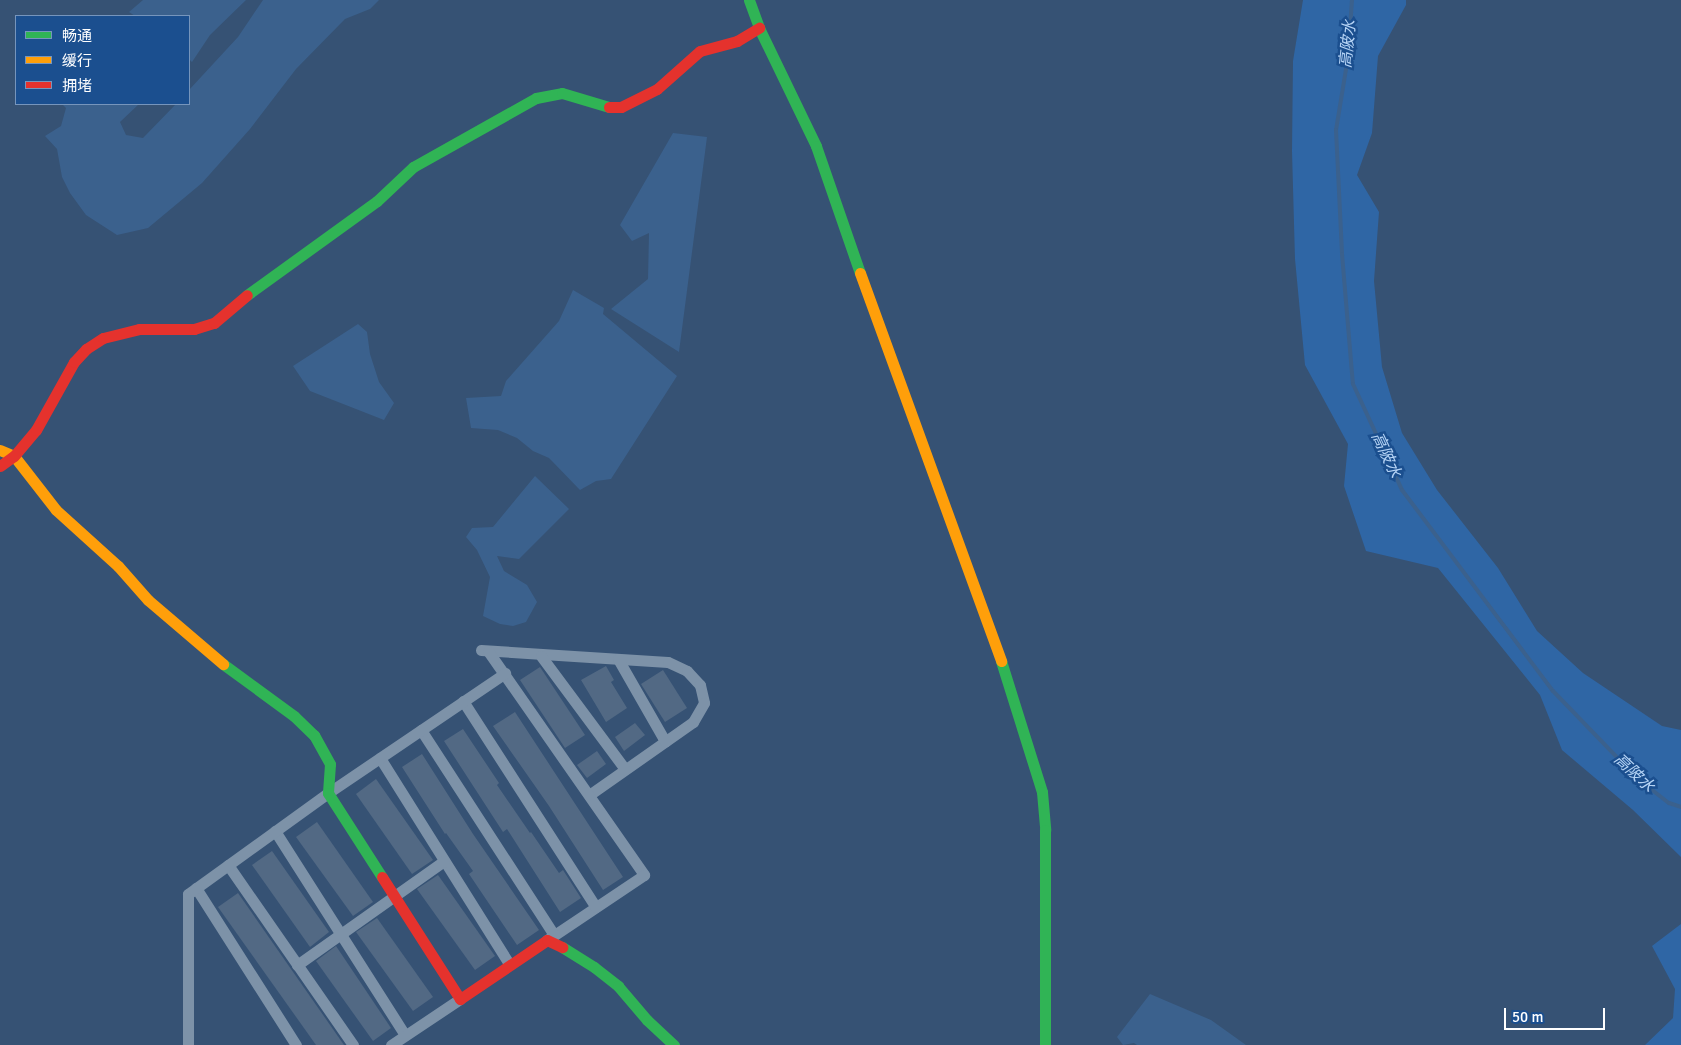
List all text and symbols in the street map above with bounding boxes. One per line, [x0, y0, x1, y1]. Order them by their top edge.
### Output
legend [15, 15, 190, 105]
water label: 高陂水 [1336, 19, 1360, 69]
text: 畅通 [62, 27, 92, 45]
text: 缓行 [62, 52, 92, 70]
text: 拥堵 [62, 77, 92, 95]
water label: 高陂水 [1367, 429, 1405, 481]
water label: 高陂水 [1610, 750, 1658, 796]
scale bar [1506, 998, 1607, 1030]
text: 50 m [1512, 1008, 1543, 1026]

